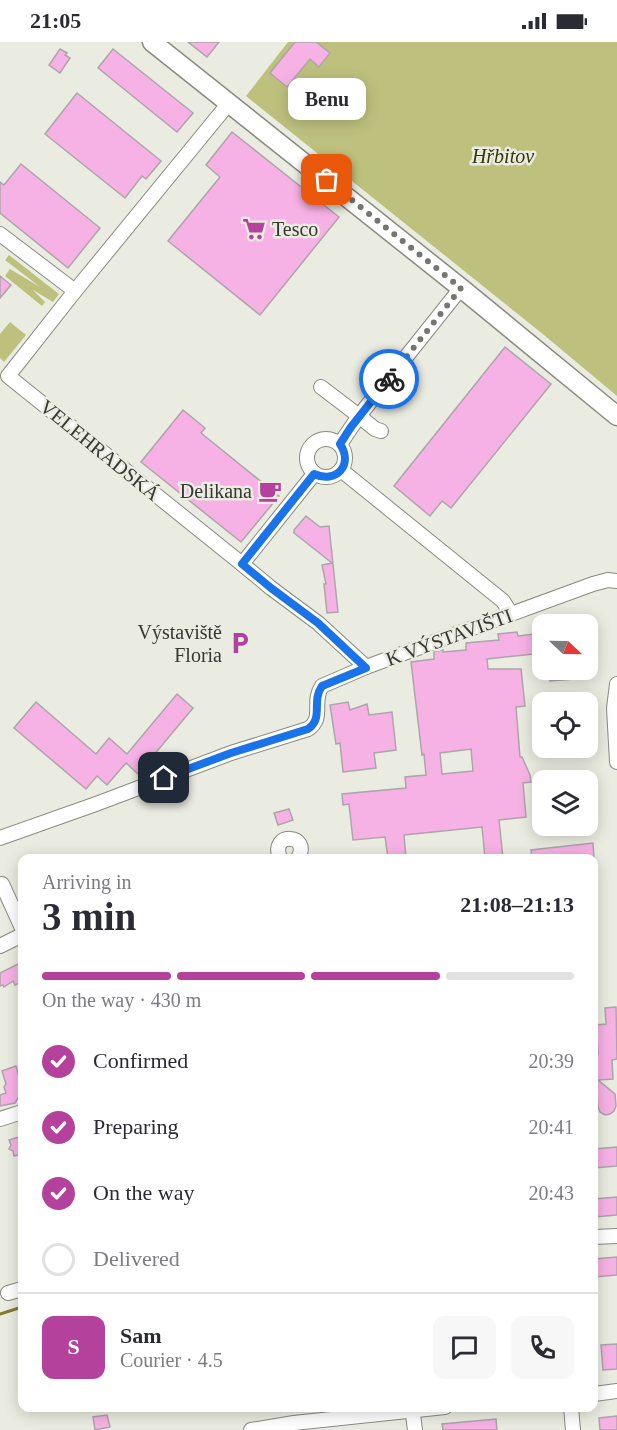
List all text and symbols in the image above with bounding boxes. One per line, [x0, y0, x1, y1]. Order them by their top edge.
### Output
text: 21:05 [30, 8, 81, 33]
callout: Benu [288, 78, 366, 120]
text: Benu [305, 88, 349, 110]
park label: Hřbitov [471, 145, 534, 167]
pin [301, 154, 352, 205]
icon: bag [310, 163, 343, 196]
supermarket icon: Tesco [241, 216, 267, 242]
place label: Tesco [272, 218, 318, 240]
courier [359, 349, 419, 409]
icon: bike [373, 363, 406, 396]
street label: VELEHRADSKÁ [36, 395, 165, 505]
cafe icon: Delikana [257, 478, 283, 504]
place label: Delikana [180, 480, 252, 502]
street label: K VÝSTAVIŠTI [383, 603, 515, 670]
north arrow [532, 614, 598, 680]
map controls [532, 614, 598, 836]
place label: Výstaviště Floria [138, 621, 222, 666]
parking icon: Výstaviště Floria [227, 630, 253, 656]
button: locate [532, 692, 598, 758]
pin [138, 752, 189, 803]
icon: home [147, 761, 180, 794]
button: layers [532, 770, 598, 836]
text: Arriving in [42, 871, 131, 893]
text: 21:08–21:13 [460, 892, 574, 917]
text: 3 min [42, 895, 136, 938]
text: On the way · 430 m [42, 989, 201, 1011]
icon: check [42, 1045, 75, 1078]
text: Confirmed [93, 1048, 188, 1073]
text: 20:39 [528, 1050, 574, 1072]
icon: check [42, 1111, 75, 1144]
text: Preparing [93, 1114, 179, 1139]
text: 20:41 [528, 1116, 574, 1138]
icon: check [42, 1177, 75, 1210]
text: On the way [93, 1180, 194, 1205]
text: 20:43 [528, 1182, 574, 1204]
text: Delivered [93, 1246, 180, 1271]
button: chat [433, 1316, 496, 1379]
button: phone [511, 1316, 574, 1379]
text: Sam [120, 1323, 162, 1348]
text: S [67, 1334, 80, 1359]
text: Courier · 4.5 [120, 1349, 223, 1371]

